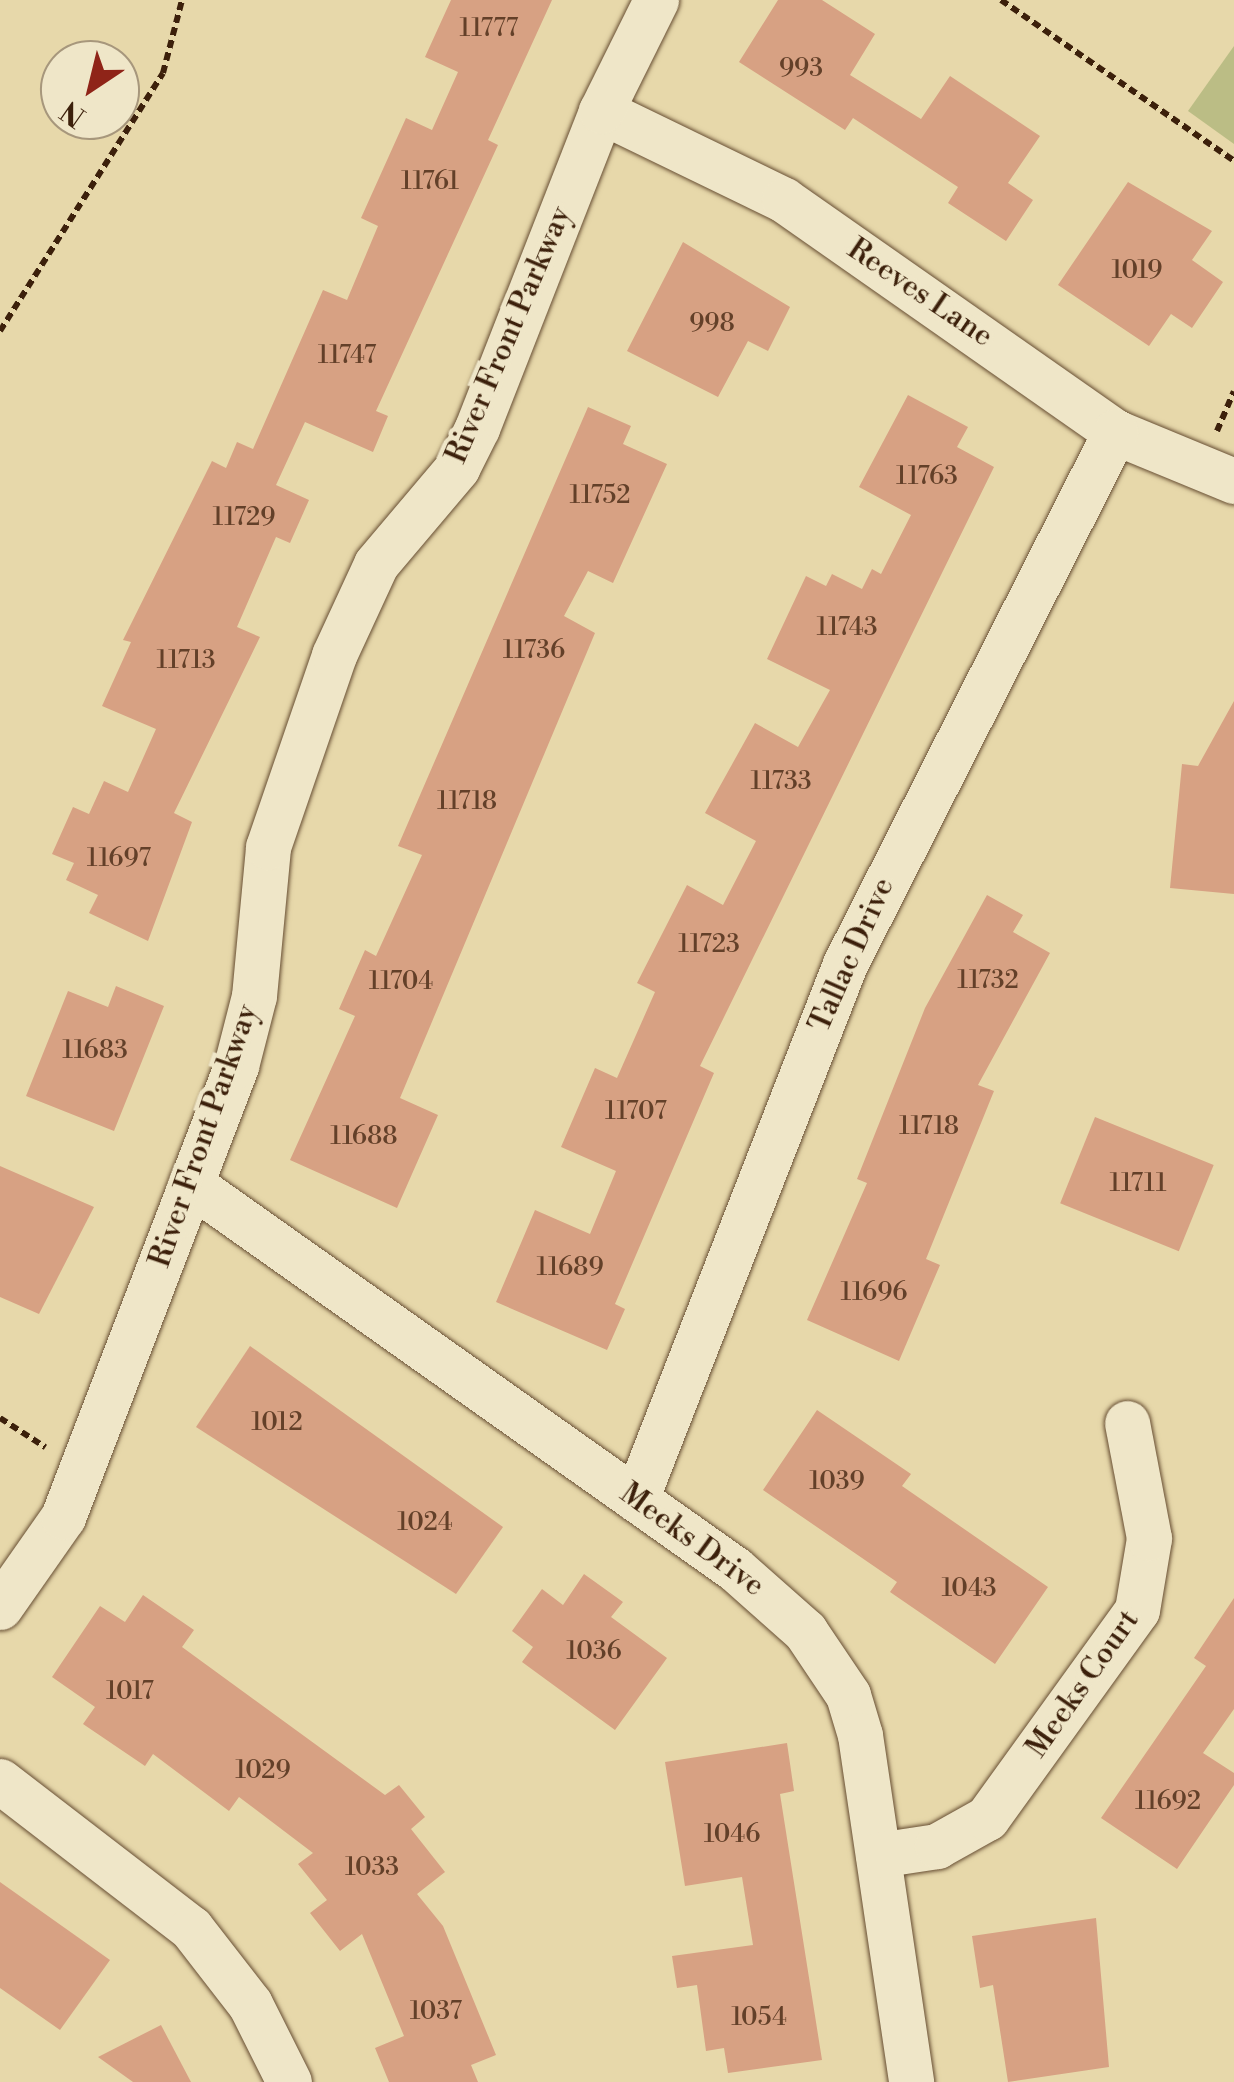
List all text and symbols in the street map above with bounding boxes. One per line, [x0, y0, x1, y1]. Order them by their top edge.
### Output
house number: 11777 [460, 14, 518, 44]
north arrow [40, 40, 140, 140]
house number: 993 [779, 54, 823, 84]
text: N [55, 93, 93, 134]
house number: 11761 [401, 167, 459, 197]
street label: River Front Parkway [439, 201, 579, 469]
street label: Reeves Lane [840, 231, 1000, 355]
house number: 1019 [1112, 256, 1162, 286]
house number: 998 [689, 309, 735, 339]
house number: 11747 [318, 341, 376, 371]
house number: 11763 [896, 462, 958, 492]
house number: 11752 [569, 481, 631, 511]
house number: 11729 [213, 503, 275, 533]
house number: 11743 [817, 613, 877, 643]
house number: 11736 [503, 636, 565, 666]
house number: 11713 [156, 646, 216, 676]
house number: 11733 [750, 767, 812, 797]
house number: 11718 [437, 787, 497, 817]
house number: 11697 [87, 844, 151, 874]
street label: Tallac Drive [802, 872, 902, 1038]
house number: 11723 [678, 930, 740, 960]
house number: 11732 [957, 966, 1019, 996]
house number: 11704 [369, 967, 433, 997]
street label: River Front Parkway [142, 1000, 266, 1272]
house number: 11683 [62, 1036, 128, 1066]
house number: 11707 [605, 1097, 667, 1127]
house number: 11718 [899, 1112, 959, 1142]
house number: 11688 [330, 1122, 398, 1152]
house number: 11711 [1110, 1169, 1166, 1199]
house number: 11689 [536, 1253, 604, 1283]
house number: 11696 [841, 1278, 907, 1308]
house number: 1012 [251, 1408, 303, 1438]
house number: 1039 [809, 1467, 865, 1497]
street label: Meeks Drive [613, 1476, 771, 1604]
house number: 1024 [397, 1508, 453, 1538]
house number: 1043 [941, 1574, 997, 1604]
street label: Meeks Court [1019, 1603, 1147, 1765]
house number: 1036 [566, 1637, 622, 1667]
house number: 1017 [106, 1677, 154, 1707]
house number: 1029 [235, 1756, 291, 1786]
house number: 11692 [1135, 1787, 1201, 1817]
house number: 1046 [704, 1820, 760, 1850]
house number: 1033 [345, 1853, 399, 1883]
house number: 1037 [410, 1997, 462, 2027]
house number: 1054 [731, 2003, 787, 2033]

